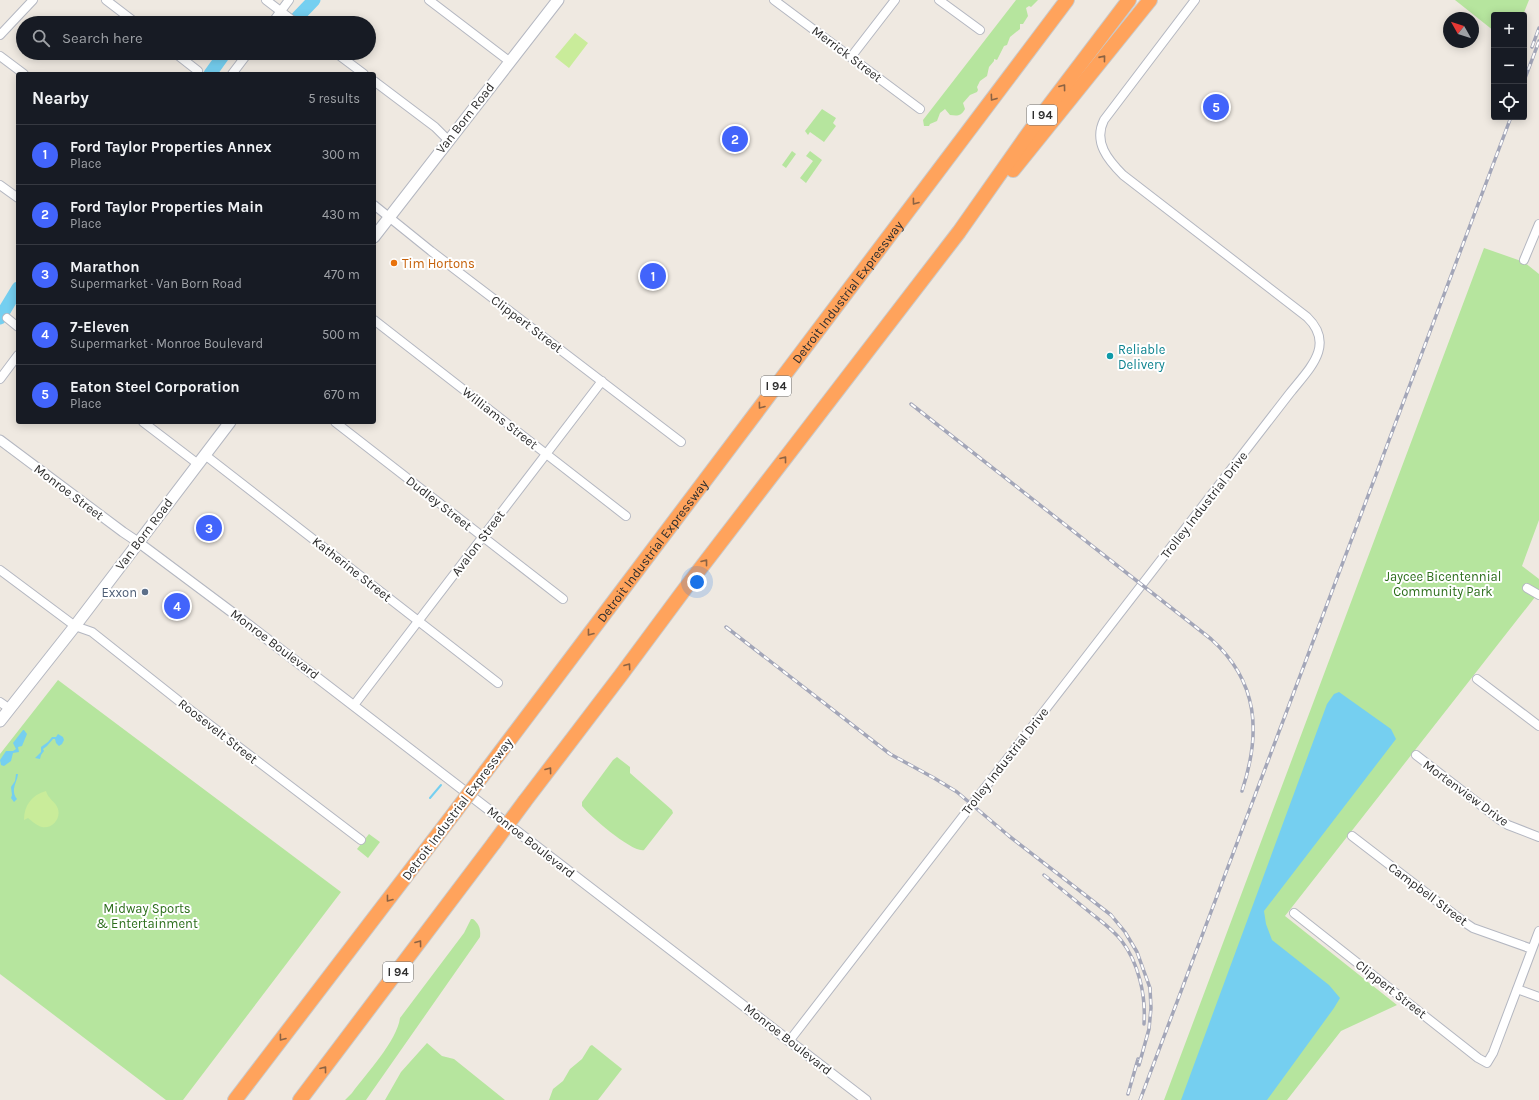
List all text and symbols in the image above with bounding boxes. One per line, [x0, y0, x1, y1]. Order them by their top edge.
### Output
north arrow [1443, 12, 1479, 48]
map controls [1491, 12, 1527, 120]
button: + [1491, 12, 1527, 48]
search box [16, 16, 376, 60]
street label: Merrick Street [809, 23, 885, 85]
icon: search [30, 27, 52, 49]
text: Search here [62, 29, 143, 47]
button: − [1491, 48, 1527, 84]
one-way arrow [1099, 55, 1106, 63]
street label: Van Born Road [433, 80, 497, 156]
one-way arrow [1058, 84, 1065, 91]
button: locate [1491, 84, 1527, 120]
text: Nearby [32, 88, 89, 108]
text: 5 results [308, 91, 360, 106]
pin: 5 [1203, 92, 1229, 122]
one-way arrow [991, 94, 998, 101]
road number: I 94 [1027, 105, 1057, 125]
pin: 2 [722, 124, 748, 154]
text: Ford Taylor Properties Annex [70, 138, 272, 156]
text: 1 [43, 147, 47, 162]
text: 300 m [322, 147, 360, 162]
text: Place [70, 156, 101, 171]
text: Ford Taylor Properties Main [70, 198, 263, 216]
one-way arrow [913, 198, 920, 205]
text: 2 [41, 207, 49, 222]
text: 430 m [322, 207, 360, 222]
text: Place [70, 216, 101, 231]
street label: Detroit Industrial Expressway [789, 218, 906, 366]
place label: Tim Hortons [402, 256, 475, 271]
text: Marathon [70, 258, 140, 276]
marker: Tim Hortons [389, 258, 399, 268]
pin: 1 [640, 261, 666, 291]
text: 3 [41, 267, 49, 282]
text: 470 m [324, 267, 360, 282]
text: Supermarket · Van Born Road [70, 276, 242, 291]
street label: Clippert Street [488, 292, 566, 356]
text: 7-Eleven [70, 318, 129, 336]
text: 4 [41, 327, 49, 342]
text: 500 m [322, 327, 360, 342]
text: Supermarket · Monroe Boulevard [70, 336, 263, 351]
place label: Reliable Delivery [1118, 342, 1166, 372]
marker: Reliable Delivery [1105, 351, 1115, 361]
road number: I 94 [761, 376, 791, 396]
text: Eaton Steel Corporation [70, 378, 240, 396]
street label: Williams Street [459, 384, 541, 452]
text: 5 [41, 387, 49, 402]
text: 670 m [323, 387, 360, 402]
text: Place [70, 396, 101, 411]
one-way arrow [758, 402, 765, 409]
street label: Trolley Industrial Drive [1157, 448, 1251, 562]
one-way arrow [780, 456, 787, 463]
street label: Monroe Street [31, 461, 107, 523]
street label: Dudley Street [403, 473, 475, 533]
street label: Detroit Industrial Expressway [594, 476, 711, 625]
street label: Van Born Road [112, 495, 176, 573]
street label: Avalon Street [448, 507, 508, 579]
pin: 3 [196, 513, 222, 543]
street label: Katherine Street [309, 533, 395, 605]
one-way arrow [700, 559, 708, 566]
park label: Jaycee Bicentennial Community Park [1385, 569, 1501, 599]
your location [687, 572, 707, 592]
place label: Exxon [101, 585, 137, 600]
marker: Exxon [140, 587, 150, 597]
pin: 4 [164, 591, 190, 621]
street label: Monroe Boulevard [228, 606, 322, 682]
one-way arrow [587, 629, 594, 636]
one-way arrow [623, 664, 630, 671]
street label: Roosevelt Street [175, 695, 261, 767]
street label: Trolley Industrial Drive [958, 704, 1052, 818]
street label: Detroit Industrial Expressway [399, 735, 515, 883]
street label: Mortenview Drive [1420, 757, 1512, 829]
one-way arrow [544, 767, 552, 774]
street label: Monroe Boulevard [484, 803, 578, 881]
street label: Campbell Street [1385, 859, 1471, 929]
one-way arrow [386, 894, 393, 901]
park label: Midway Sports & Entertainment [96, 901, 198, 931]
one-way arrow [414, 941, 421, 948]
street label: Clippert Street [1353, 957, 1429, 1021]
road number: I 94 [383, 962, 413, 982]
street label: Monroe Boulevard [741, 1000, 835, 1078]
one-way arrow [279, 1034, 287, 1041]
one-way arrow [319, 1067, 326, 1074]

